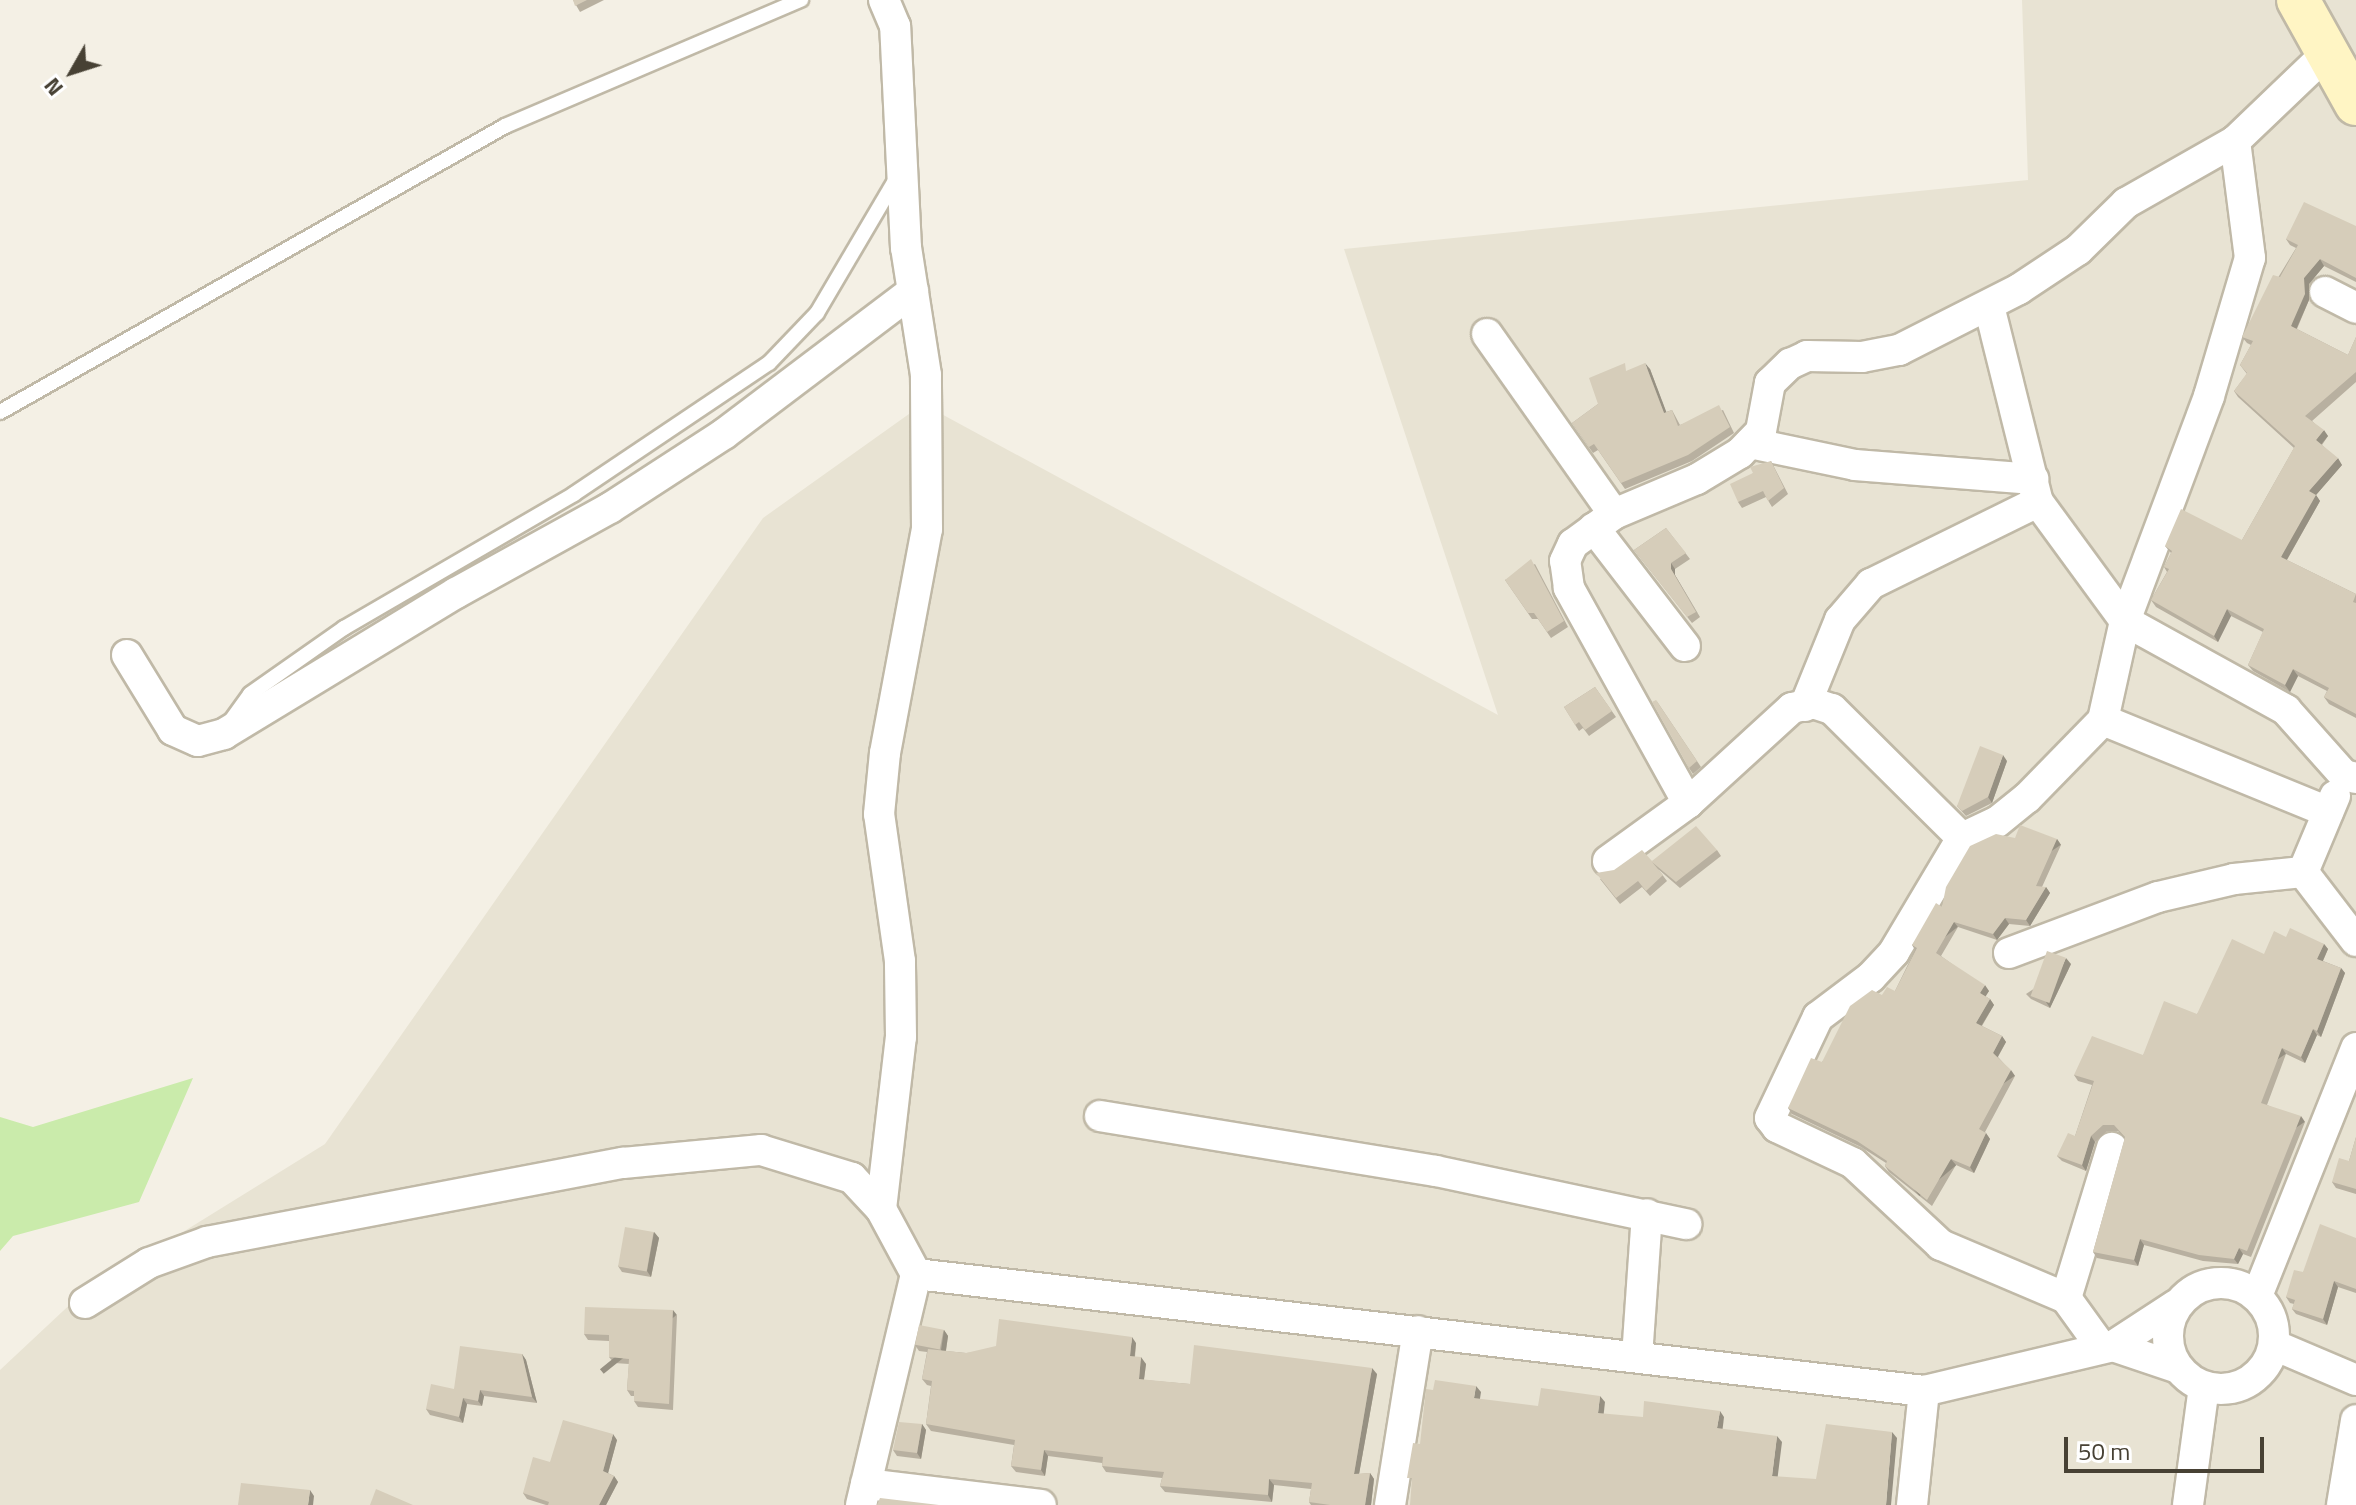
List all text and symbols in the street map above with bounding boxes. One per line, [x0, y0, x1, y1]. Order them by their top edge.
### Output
north arrow [32, 32, 112, 112]
text: N [35, 70, 71, 104]
scale bar [2068, 1421, 2268, 1471]
text: 50 m [2078, 1433, 2130, 1469]

